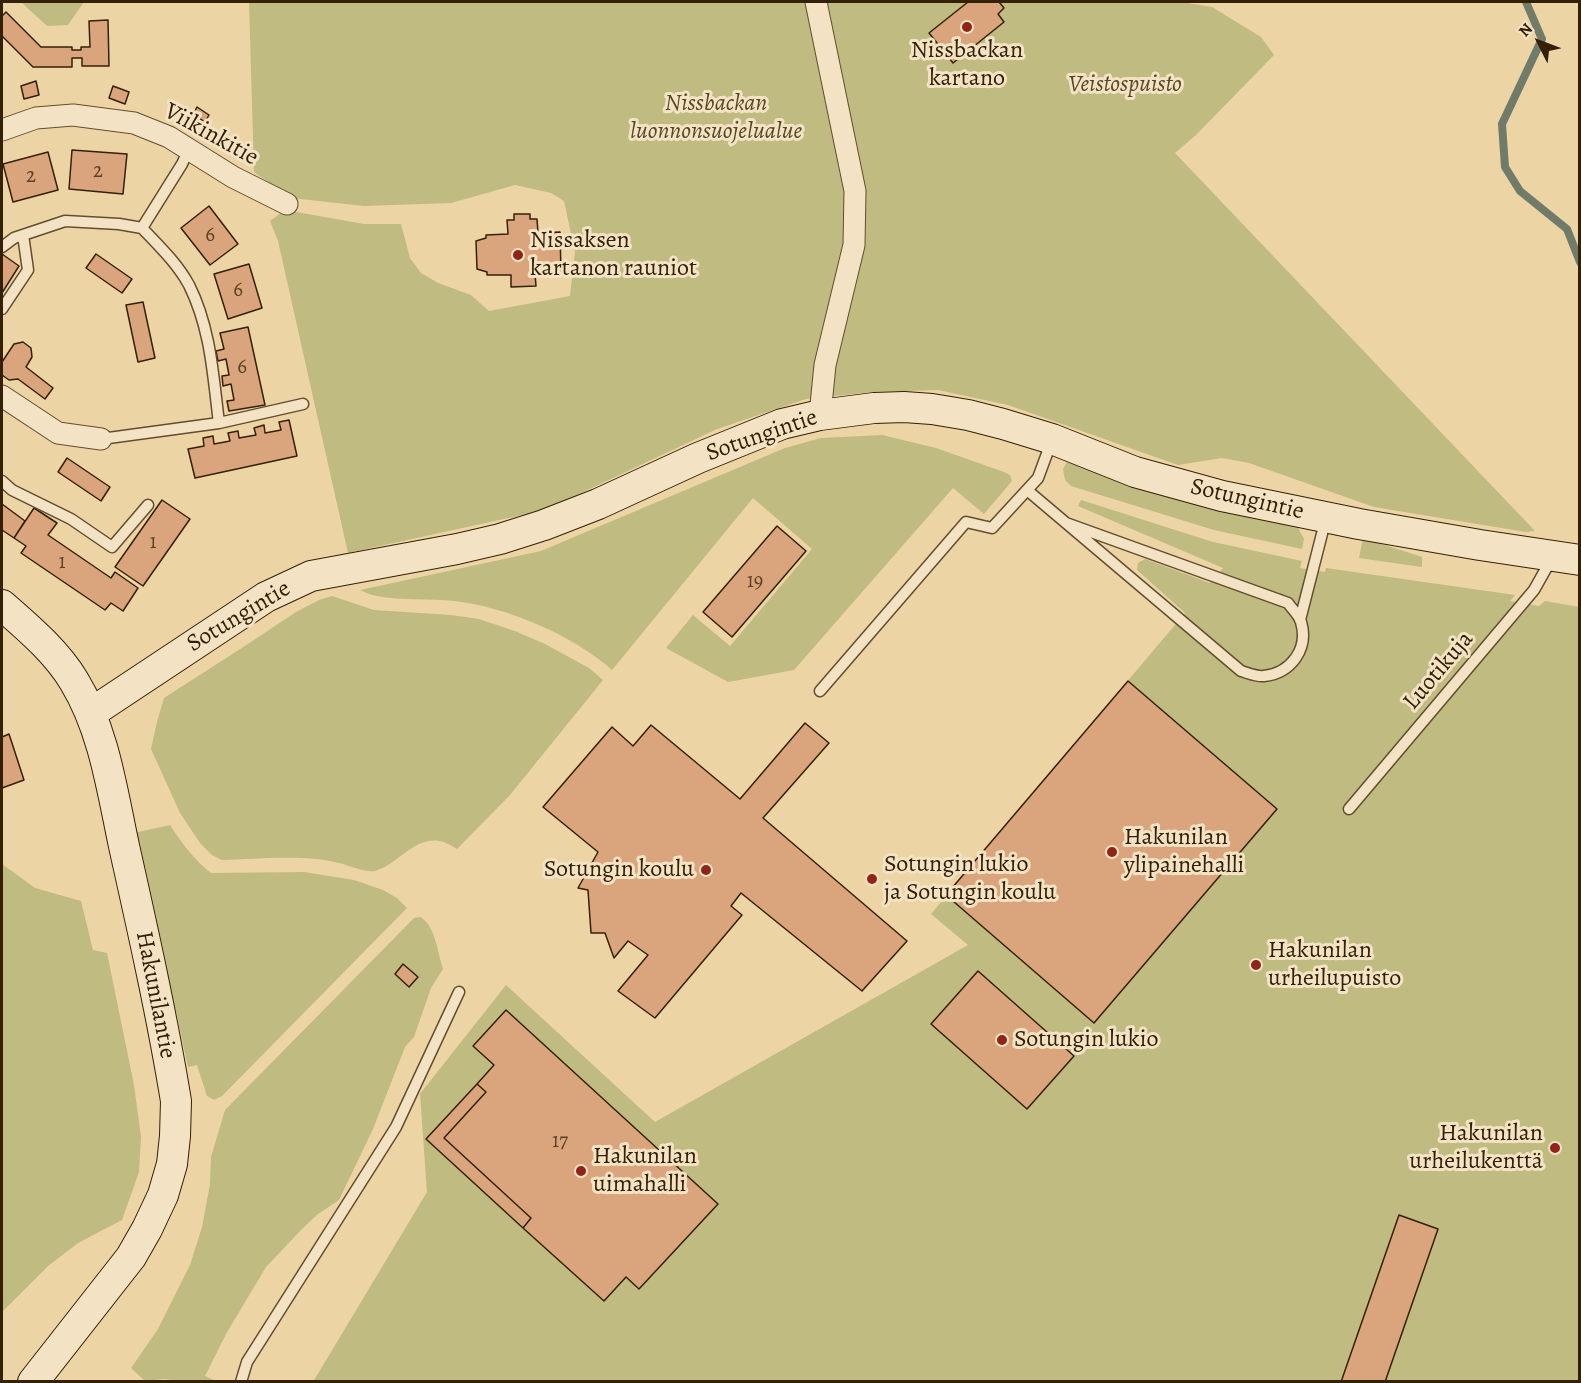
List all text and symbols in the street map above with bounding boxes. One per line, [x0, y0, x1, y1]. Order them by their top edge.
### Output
north arrow [1509, 12, 1569, 72]
text: N [1514, 18, 1538, 42]
marker: Nissbackan kartano [960, 20, 974, 34]
place label: Nissbackan kartano [911, 37, 1023, 93]
park label: Veistospuisto [1068, 71, 1182, 99]
park label: Nissbackan luonnonsuojelualue [630, 90, 802, 146]
street label: Viikinkitie [159, 97, 263, 173]
house number: 2 [93, 159, 103, 185]
house number: 2 [26, 164, 36, 190]
house number: 6 [205, 223, 215, 249]
place label: Nissaksen kartanon rauniot [530, 227, 697, 283]
marker: Nissaksen kartanon rauniot [511, 248, 525, 262]
house number: 6 [233, 278, 243, 304]
house number: 6 [237, 355, 247, 381]
street label: Sotungintie [703, 404, 821, 468]
street label: Sotungintie [1187, 473, 1307, 527]
house number: 1 [149, 530, 157, 556]
house number: 1 [58, 550, 66, 576]
house number: 19 [747, 569, 763, 595]
street label: Sotungintie [182, 575, 296, 659]
street label: Luotikuja [1398, 626, 1480, 716]
place label: Hakunilan ylipainehalli [1124, 824, 1244, 880]
marker: Hakunilan ylipainehalli [1105, 845, 1119, 859]
place label: Sotungin lukio ja Sotungin koulu [884, 851, 1056, 907]
place label: Sotungin koulu [544, 856, 694, 884]
marker: Sotungin koulu [699, 863, 713, 877]
marker: Sotungin lukio ja Sotungin koulu [865, 872, 879, 886]
street label: Hakunilantie [129, 929, 181, 1061]
place label: Hakunilan urheilupuisto [1268, 937, 1401, 993]
marker: Hakunilan urheilupuisto [1249, 958, 1263, 972]
place label: Sotungin lukio [1014, 1026, 1158, 1054]
marker: Sotungin lukio [995, 1033, 1009, 1047]
place label: Hakunilan urheilukenttä [1409, 1120, 1543, 1176]
house number: 17 [552, 1129, 568, 1155]
marker: Hakunilan urheilukenttä [1548, 1141, 1562, 1155]
place label: Hakunilan uimahalli [593, 1143, 697, 1199]
marker: Hakunilan uimahalli [574, 1164, 588, 1178]

